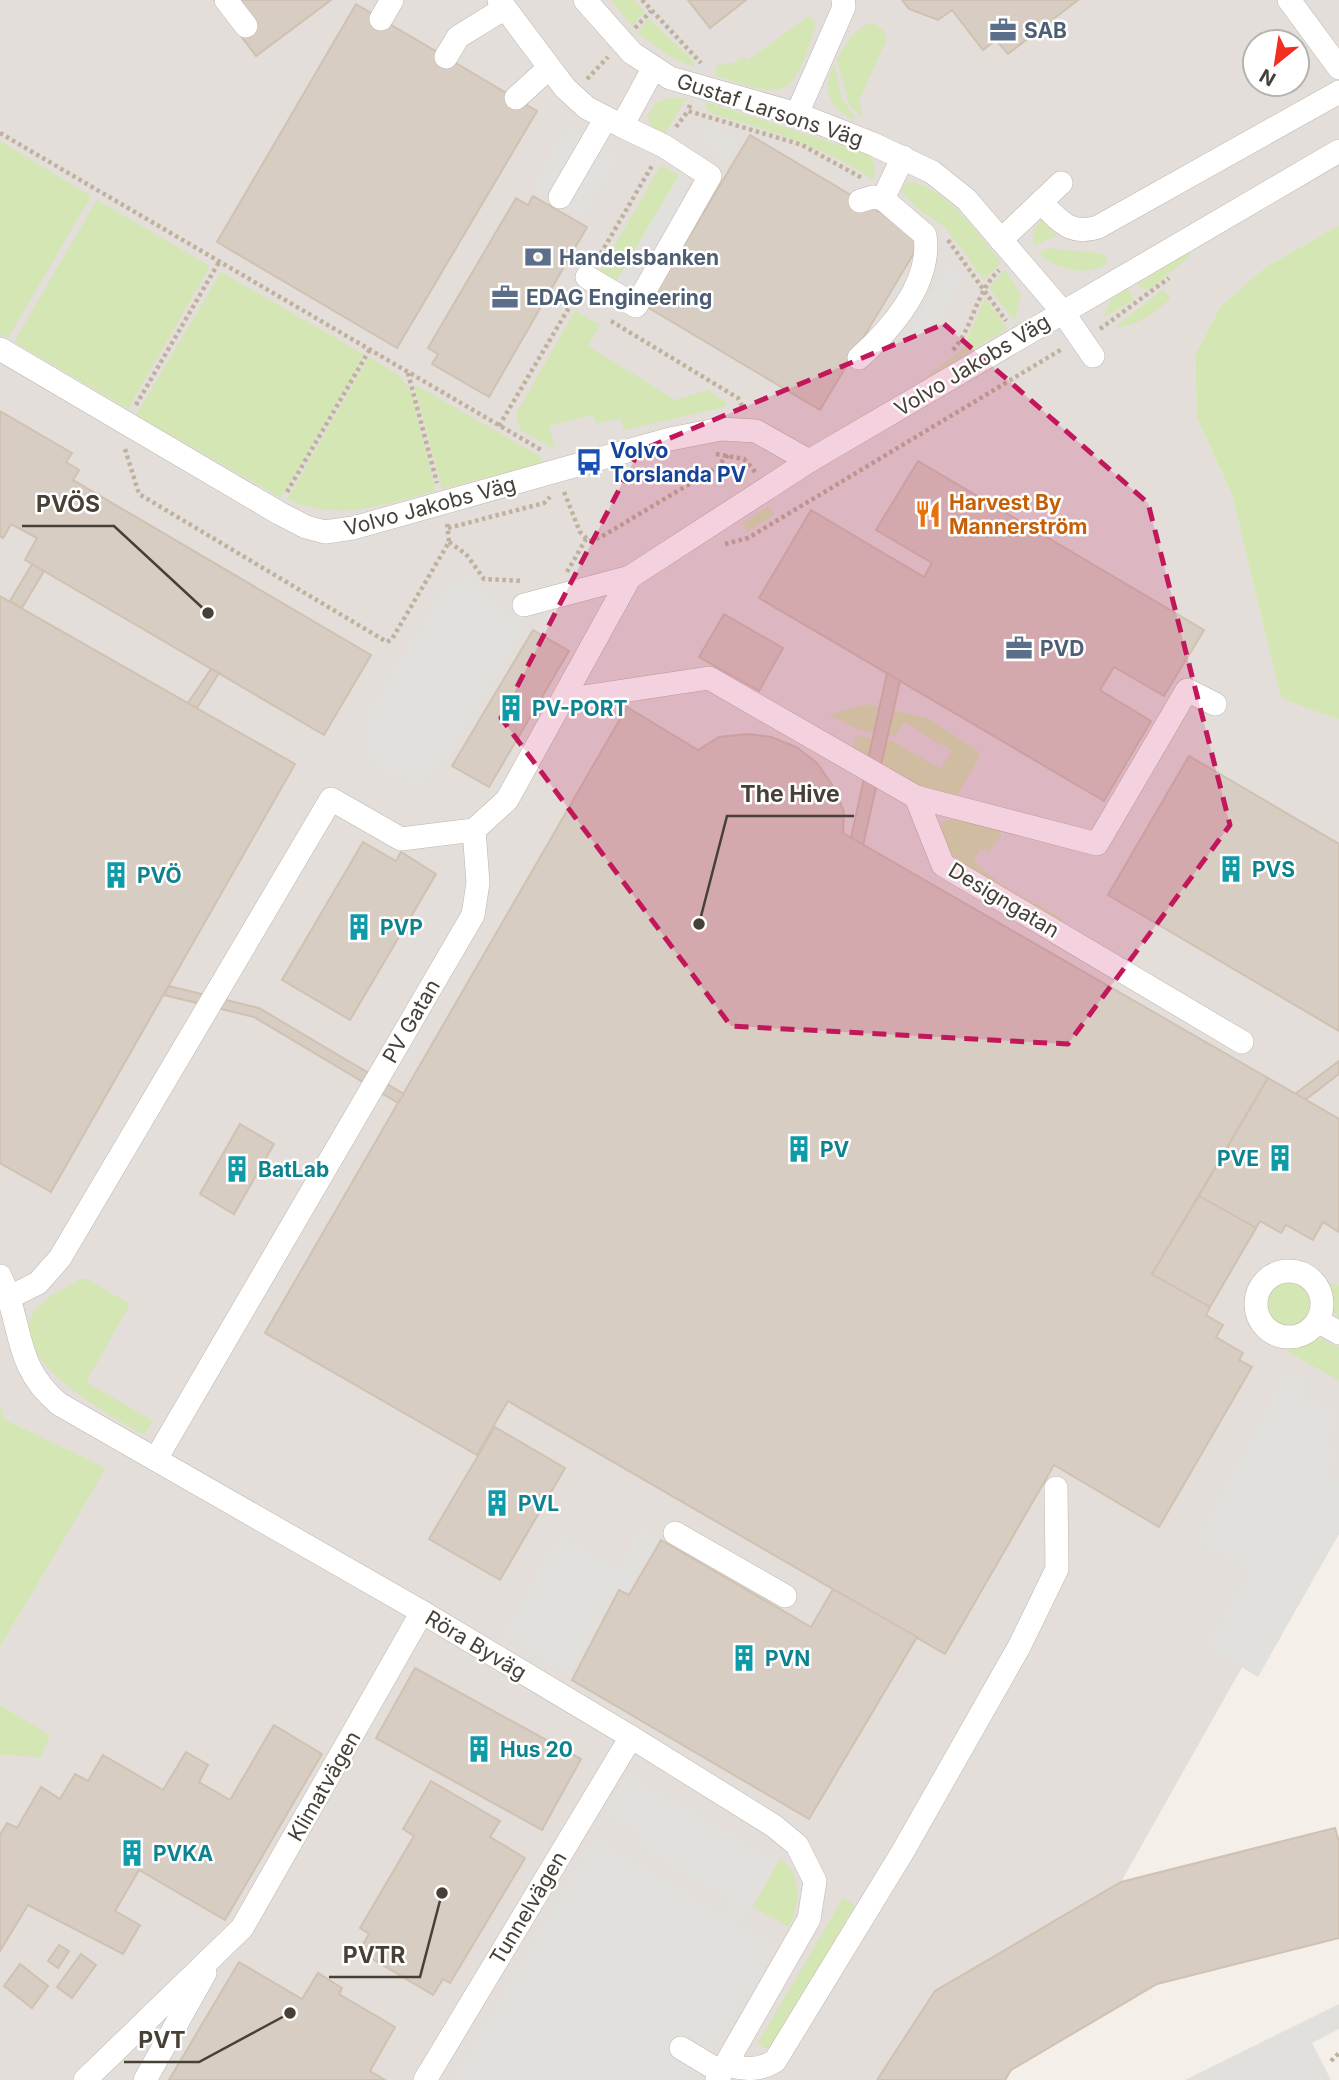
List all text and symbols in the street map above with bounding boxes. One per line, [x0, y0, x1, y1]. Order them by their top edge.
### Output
office icon: SAB [988, 15, 1018, 45]
place label: SAB [1024, 18, 1067, 43]
north arrow [1241, 28, 1311, 98]
text: N [1256, 64, 1280, 91]
street label: Gustaf Larsons Väg [674, 68, 866, 152]
bank icon: Handelsbanken [523, 242, 553, 272]
place label: Handelsbanken [559, 245, 719, 270]
office icon: EDAG Engineering [490, 282, 520, 312]
place label: EDAG Engineering [526, 285, 712, 310]
street label: Volvo Jakobs Väg [890, 309, 1054, 421]
place label: Volvo Torslanda PV [610, 438, 747, 487]
bus stop icon: Volvo Torslanda PV [574, 447, 604, 477]
street label: Volvo Jakobs Väg [341, 471, 519, 541]
callout: PVÖS [22, 482, 114, 526]
text: PVÖS [36, 490, 100, 518]
place label: Harvest By Mannerström [949, 490, 1088, 539]
restaurant icon: Harvest By Mannerström [913, 499, 943, 529]
office icon: PVD [1004, 633, 1034, 663]
place label: PVD [1040, 636, 1084, 661]
building icon: PV-PORT [496, 693, 526, 723]
place label: PV-PORT [532, 696, 628, 721]
callout: The Hive [727, 772, 854, 816]
text: The Hive [740, 780, 840, 808]
building icon: PVS [1216, 854, 1246, 884]
street label: Designgatan [944, 857, 1064, 943]
place label: PVS [1252, 857, 1295, 882]
building icon: PVÖ [101, 860, 131, 890]
place label: PVÖ [137, 863, 182, 888]
building icon: PVP [344, 912, 374, 942]
place label: PVP [380, 915, 423, 940]
street label: PV Gatan [377, 975, 445, 1067]
building icon: PV [784, 1134, 814, 1164]
place label: PV [820, 1137, 850, 1162]
building icon: PVE [1265, 1143, 1295, 1173]
place label: PVE [1217, 1146, 1259, 1171]
building icon: BatLab [222, 1154, 252, 1184]
place label: BatLab [258, 1157, 329, 1182]
building icon: PVL [482, 1488, 512, 1518]
place label: PVL [518, 1491, 559, 1516]
street label: Röra Byväg [421, 1605, 531, 1685]
building icon: PVN [729, 1643, 759, 1673]
place label: PVN [765, 1646, 810, 1671]
street label: Klimatvägen [282, 1727, 366, 1845]
building icon: Hus 20 [464, 1734, 494, 1764]
place label: Hus 20 [500, 1737, 573, 1762]
building icon: PVKA [117, 1838, 147, 1868]
place label: PVKA [153, 1841, 213, 1866]
street label: Tunnelvägen [484, 1847, 572, 1969]
callout: PVTR [329, 1933, 420, 1977]
text: PVTR [343, 1941, 405, 1969]
callout: PVT [124, 2018, 199, 2062]
text: PVT [138, 2026, 186, 2054]

